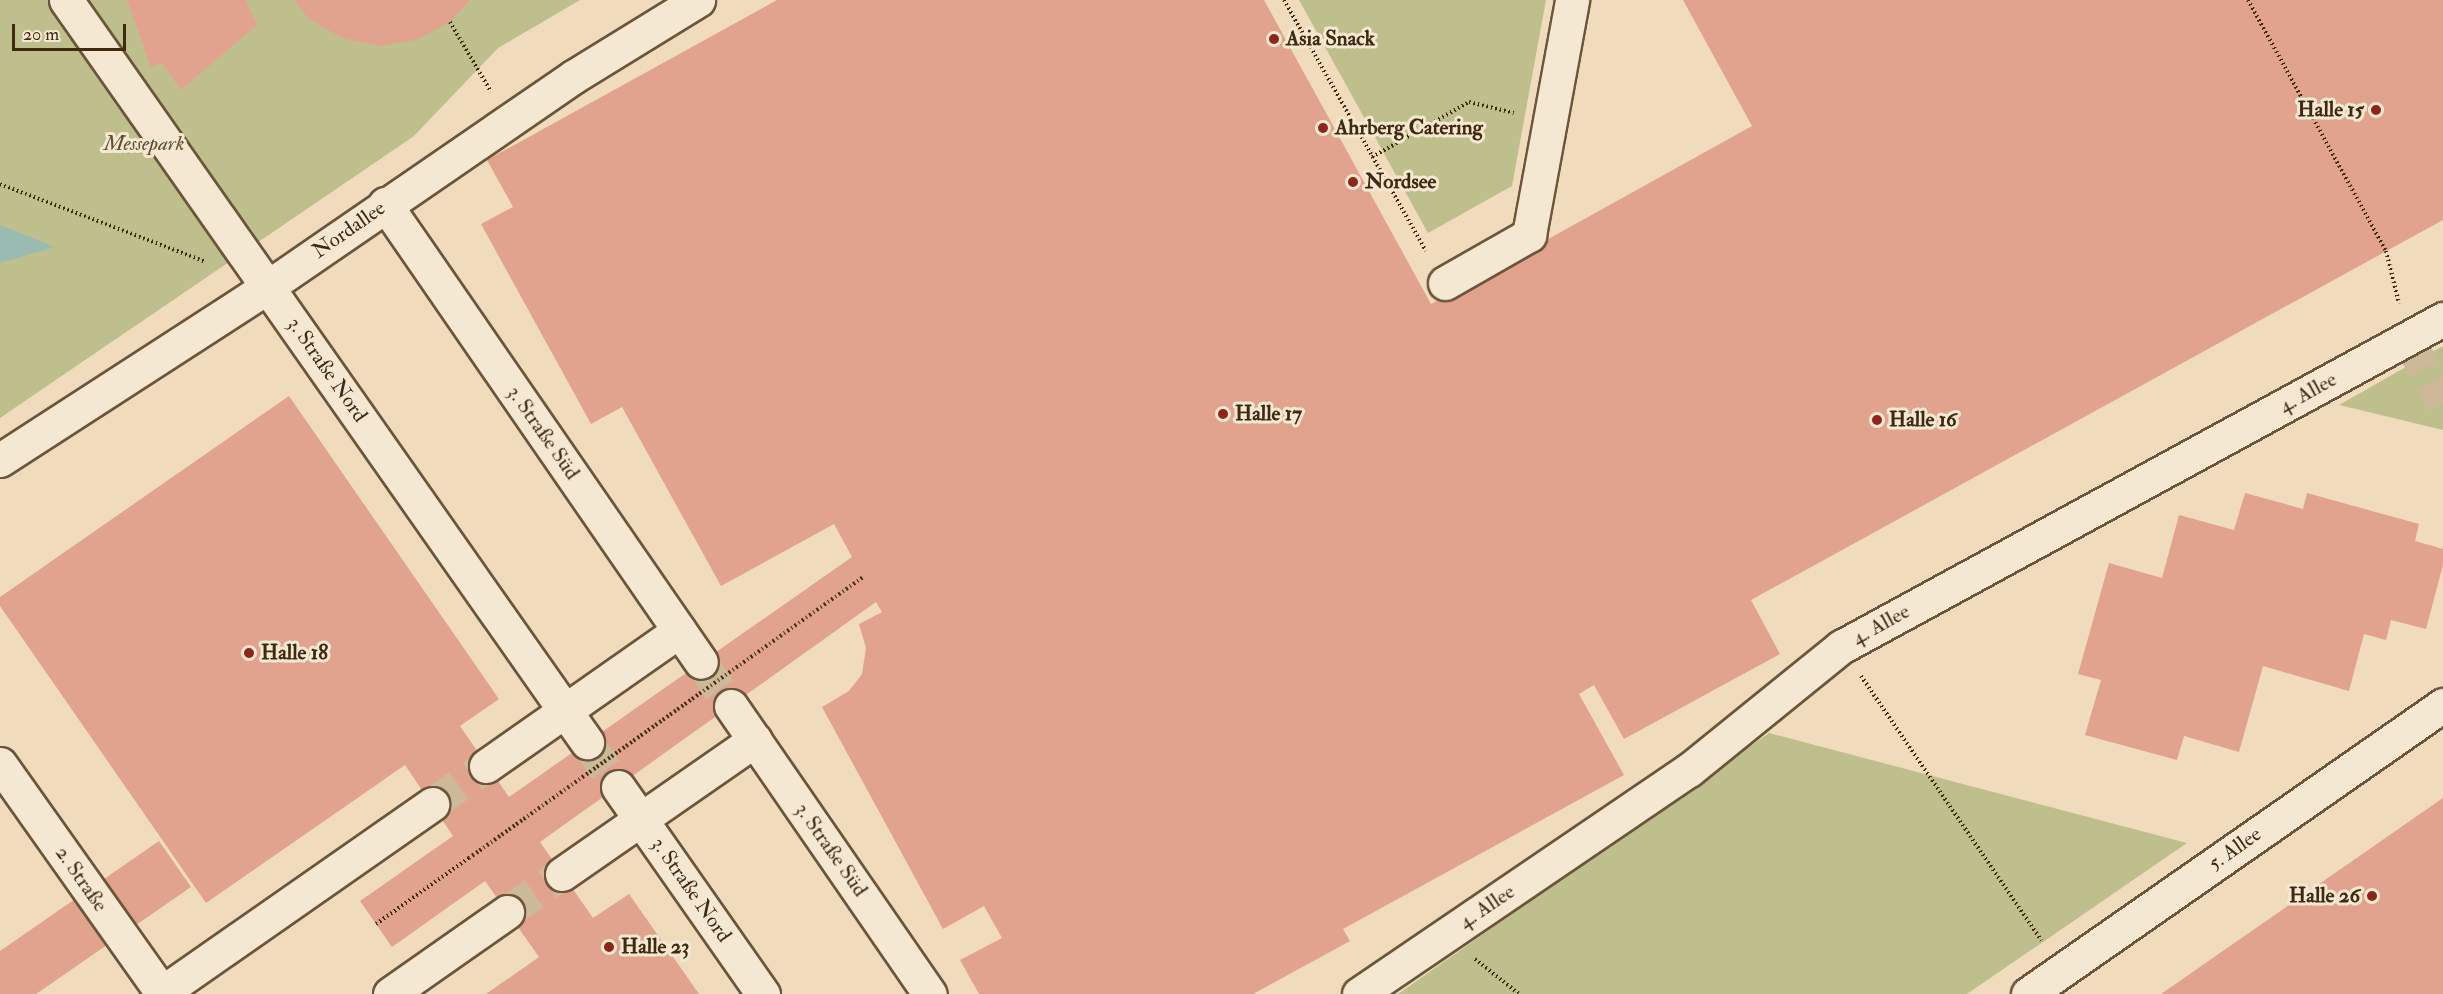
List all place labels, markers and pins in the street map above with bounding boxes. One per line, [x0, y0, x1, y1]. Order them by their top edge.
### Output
place label: Asia Snack [1286, 26, 1375, 52]
marker: Asia Snack [1267, 32, 1281, 46]
place label: Halle 15 [2298, 97, 2364, 123]
marker: Halle 15 [2369, 103, 2383, 117]
place label: Ahrberg Catering [1335, 115, 1483, 141]
marker: Ahrberg Catering [1316, 121, 1330, 135]
place label: Nordsee [1365, 169, 1436, 195]
marker: Nordsee [1346, 175, 1360, 189]
place label: Halle 17 [1235, 401, 1302, 427]
marker: Halle 17 [1216, 407, 1230, 421]
place label: Halle 16 [1889, 407, 1957, 433]
marker: Halle 16 [1870, 413, 1884, 427]
place label: Halle 18 [261, 640, 328, 666]
marker: Halle 18 [242, 646, 256, 660]
place label: Halle 26 [2289, 883, 2360, 909]
marker: Halle 26 [2365, 889, 2379, 903]
place label: Halle 23 [621, 934, 689, 960]
marker: Halle 23 [602, 940, 616, 954]

